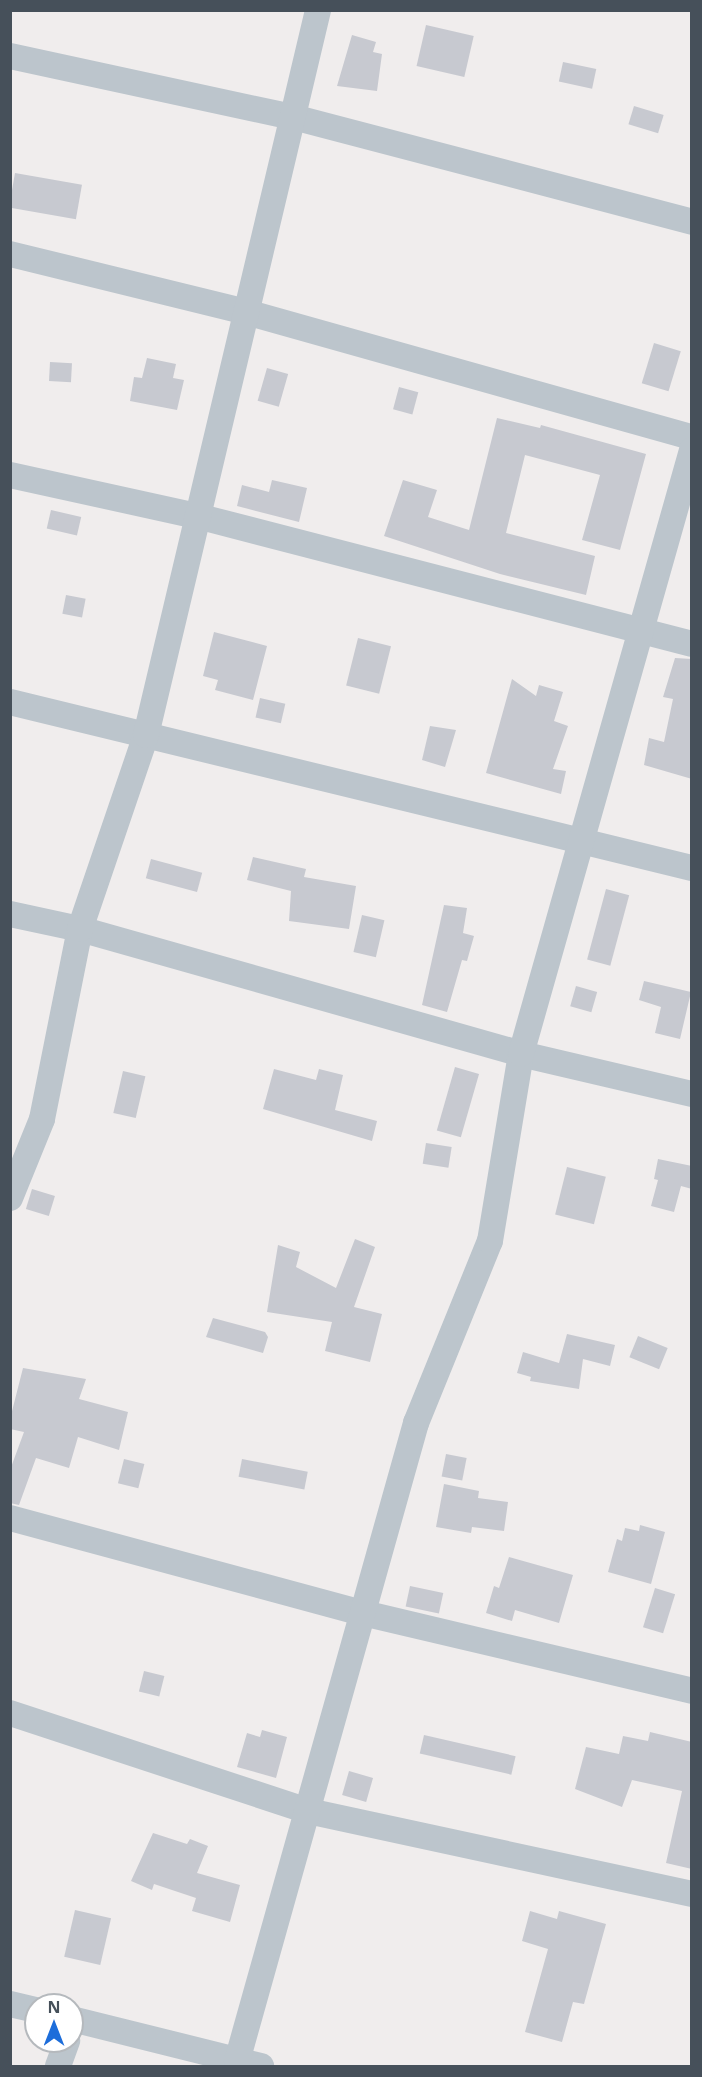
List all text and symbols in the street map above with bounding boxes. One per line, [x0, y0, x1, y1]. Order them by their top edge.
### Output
north arrow [24, 1993, 84, 2053]
text: N [47, 1996, 61, 2018]

